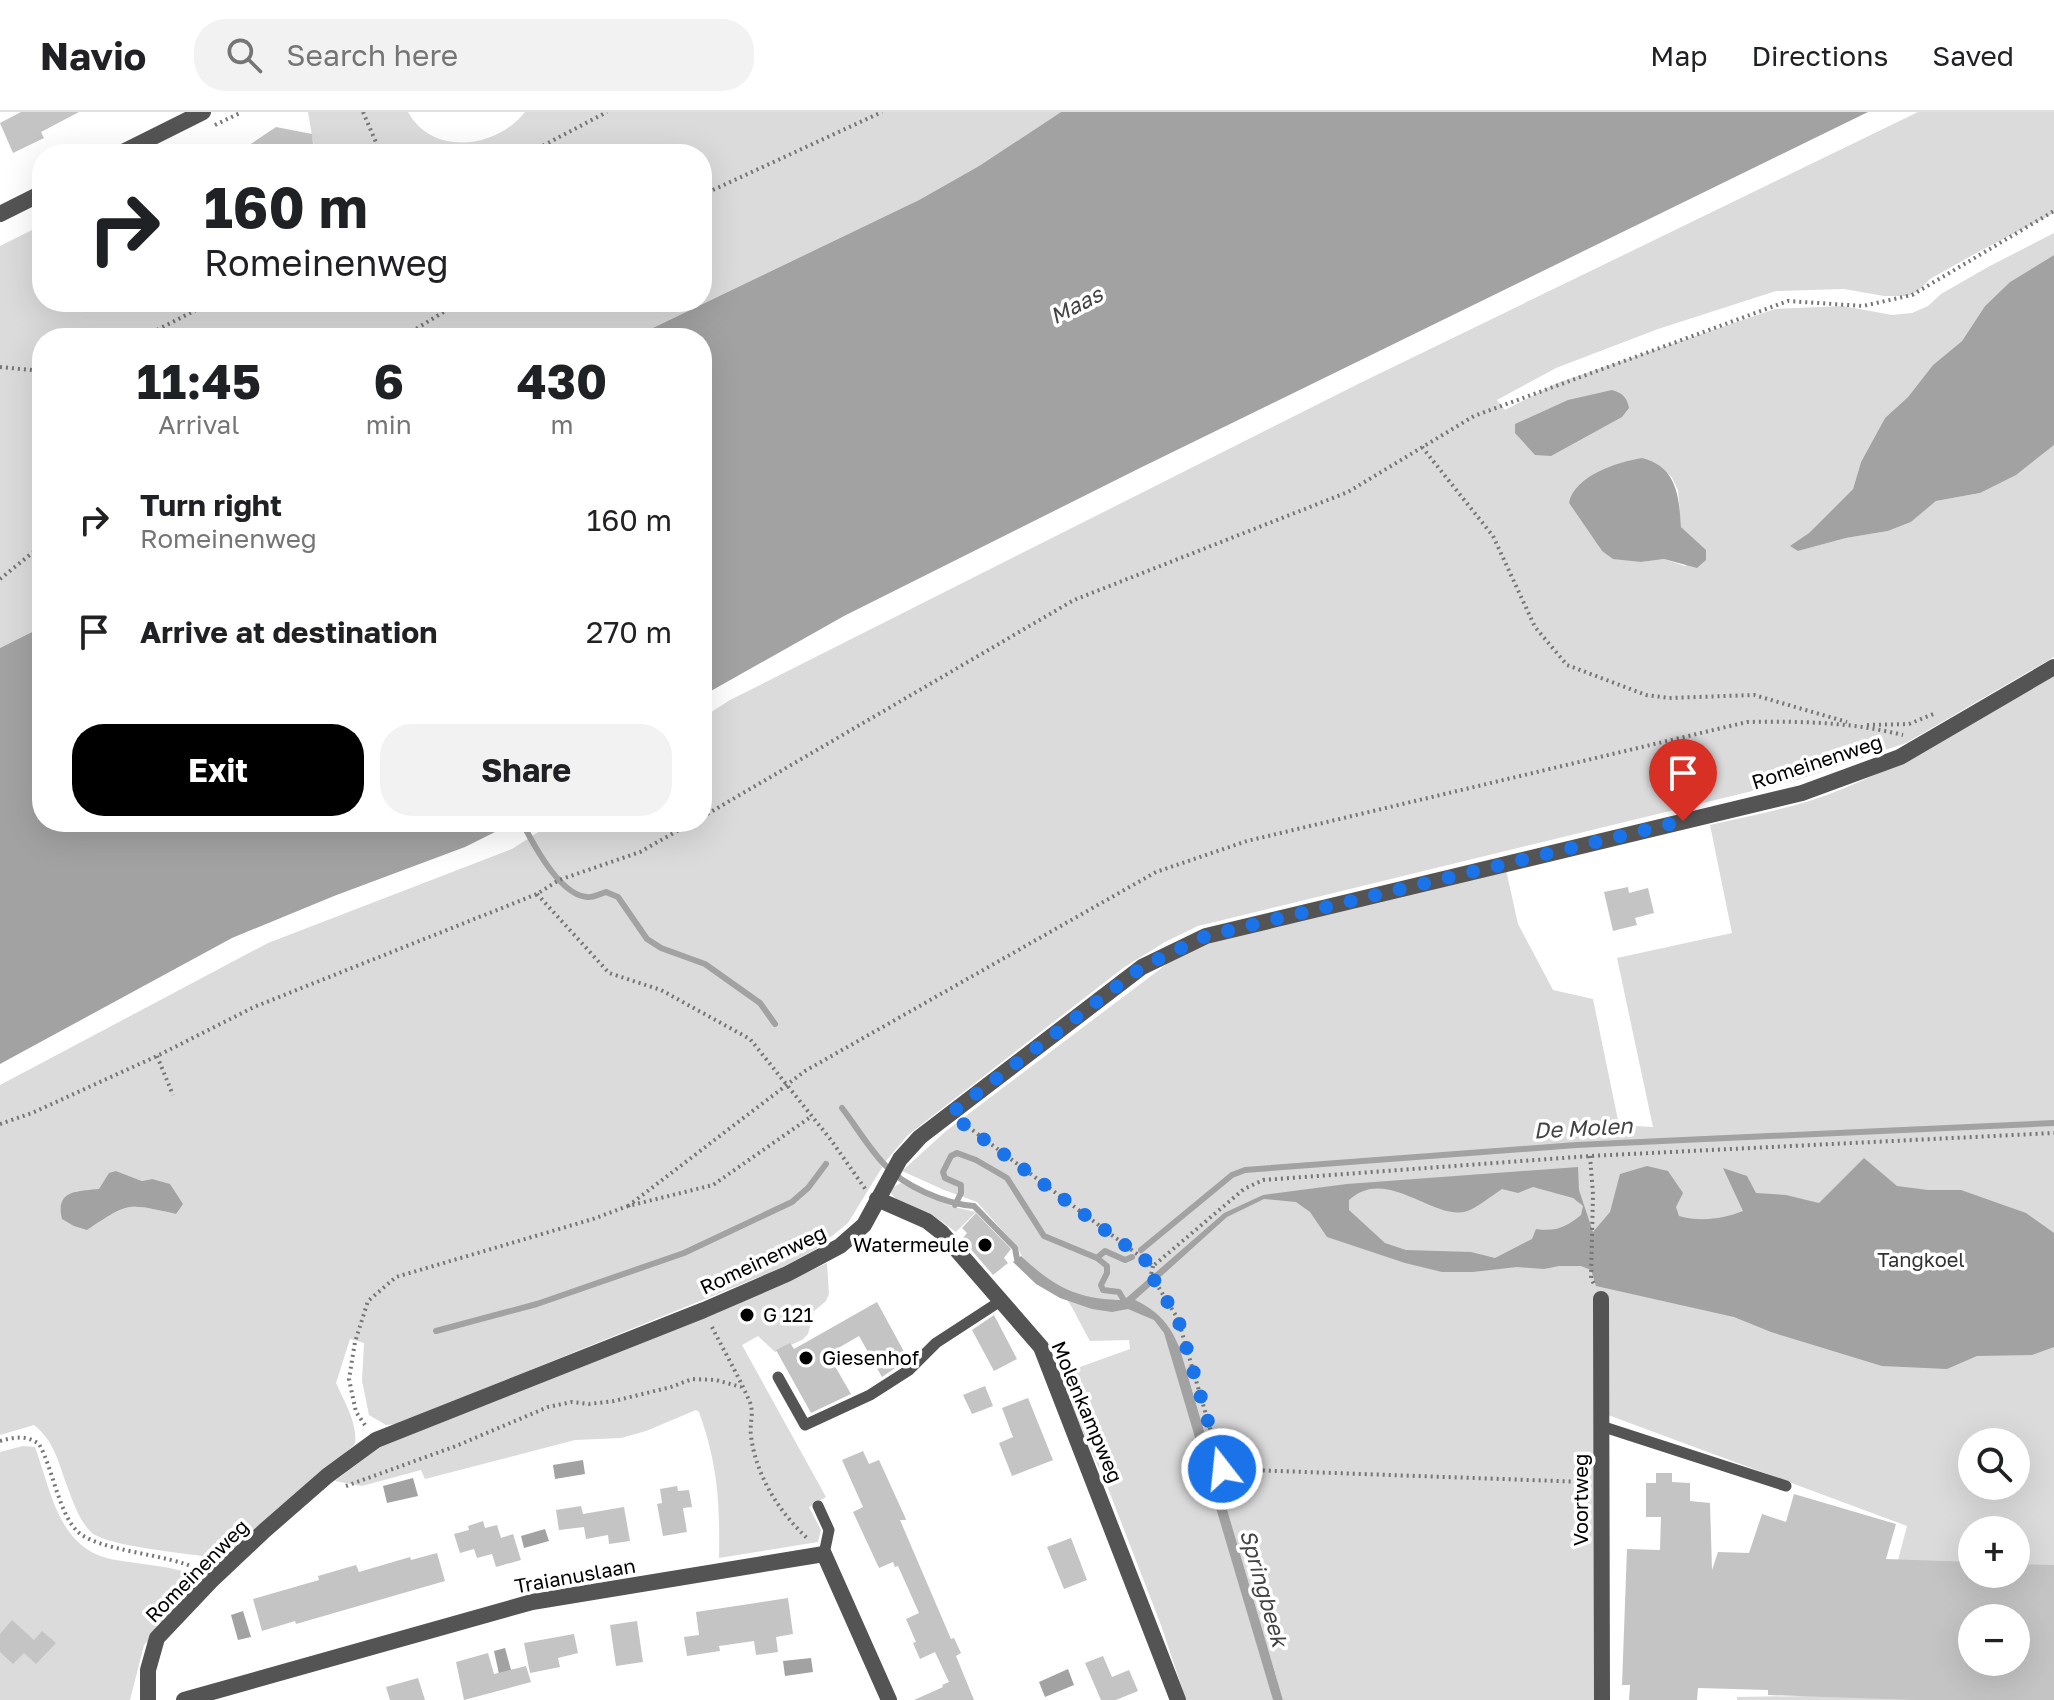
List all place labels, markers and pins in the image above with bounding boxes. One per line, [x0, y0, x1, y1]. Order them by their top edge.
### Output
pin [1649, 739, 1717, 821]
place label: Watermeule [853, 1232, 969, 1256]
marker: Watermeule [976, 1236, 994, 1254]
place label: G 121 [763, 1302, 813, 1326]
marker: G 121 [738, 1306, 756, 1324]
place label: Giesenhof [822, 1345, 919, 1369]
marker: Giesenhof [797, 1349, 815, 1367]

